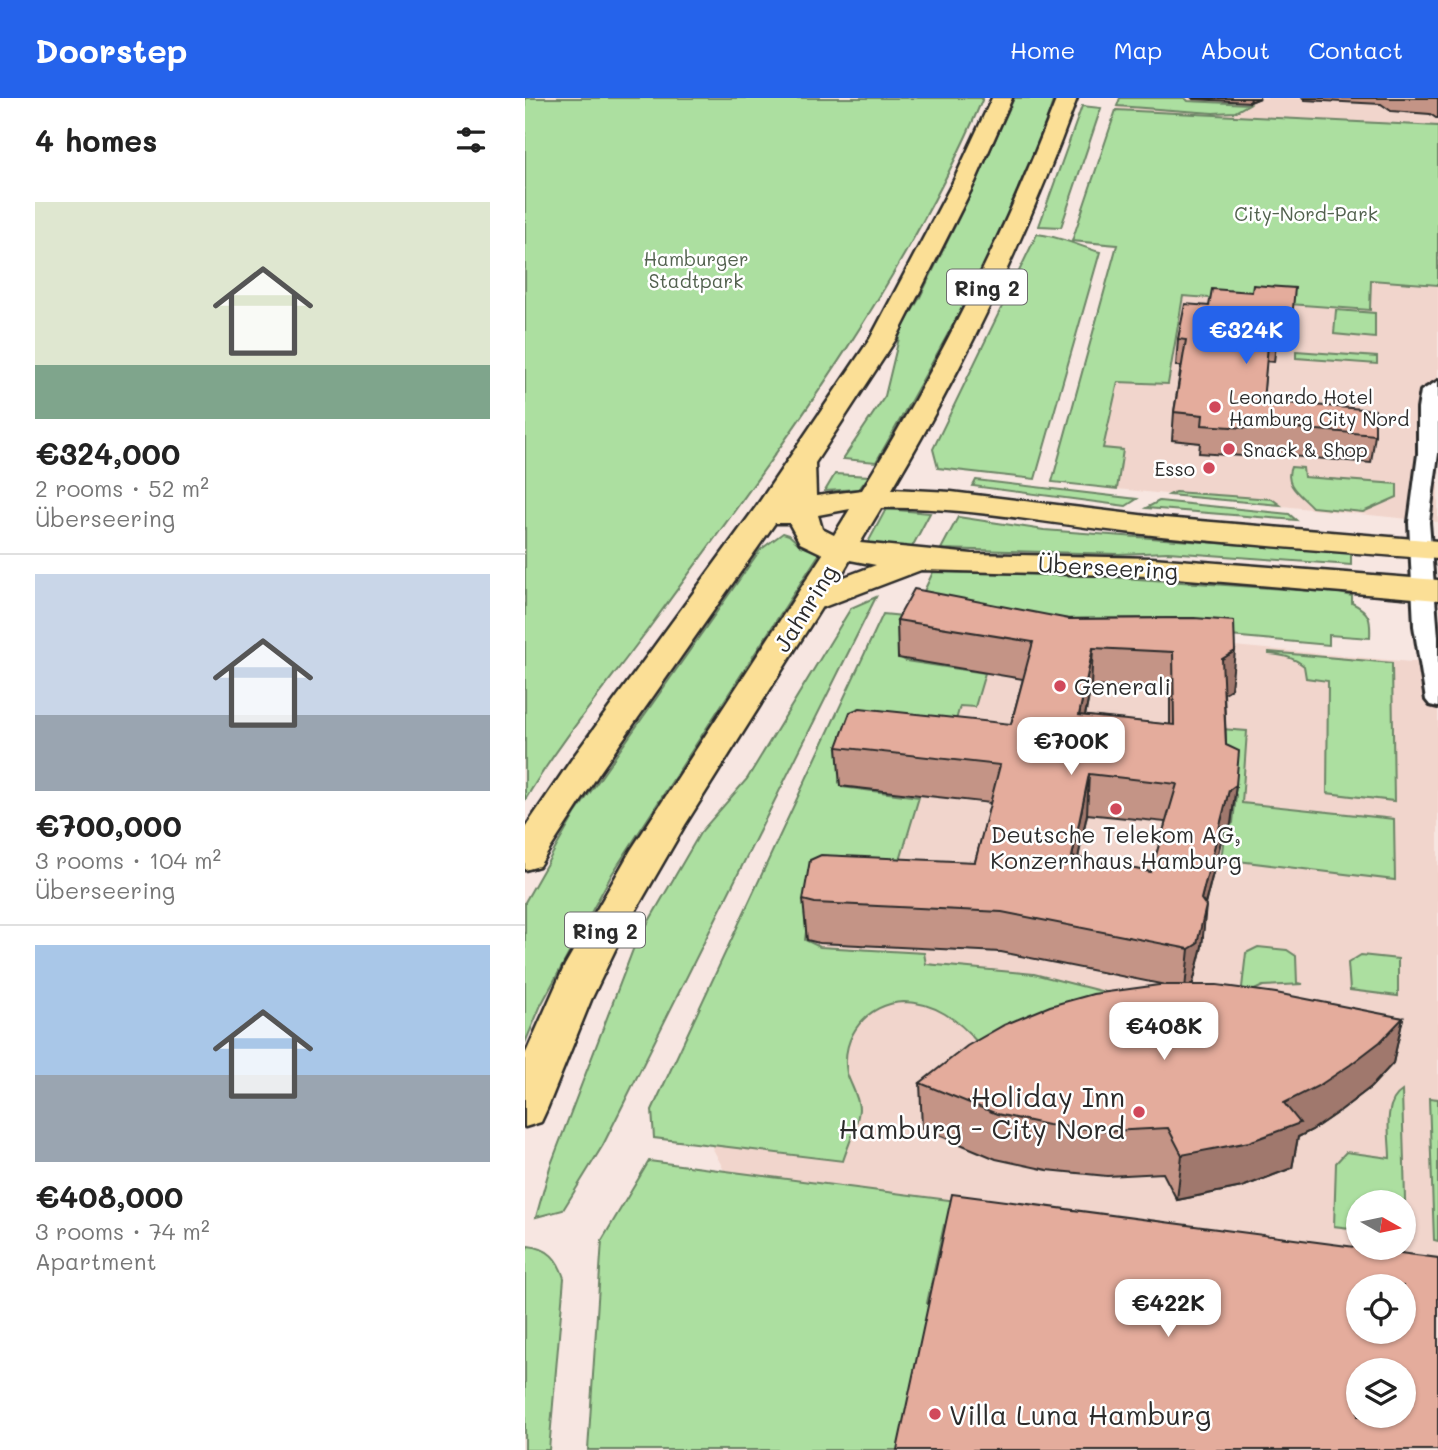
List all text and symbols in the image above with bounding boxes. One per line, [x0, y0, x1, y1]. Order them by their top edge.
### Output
text: Doorstep [35, 28, 188, 71]
text: Home [1010, 34, 1075, 65]
text: Map [1113, 34, 1162, 65]
text: About [1200, 34, 1270, 65]
text: Contact [1308, 34, 1403, 65]
text: 4 homes [35, 120, 157, 160]
icon: filters [452, 121, 490, 159]
park label: City-Nord-Park [1234, 201, 1378, 226]
park label: Hamburger Stadtpark [644, 246, 748, 293]
icon: home [200, 248, 326, 374]
road number: Ring 2 [947, 270, 1027, 304]
pin: €324K [1197, 306, 1295, 366]
text: €324K [1208, 314, 1284, 344]
place label: Leonardo Hotel Hamburg City Nord [1229, 384, 1409, 431]
marker: Leonardo Hotel Hamburg City Nord [1207, 399, 1223, 415]
text: €324,000 [35, 433, 180, 473]
place label: Snack & Shop [1243, 437, 1368, 462]
marker: Snack & Shop [1221, 441, 1237, 457]
place label: Esso [1154, 456, 1195, 481]
marker: Esso [1201, 460, 1217, 476]
text: 2 rooms · 52 m² [35, 473, 209, 503]
text: Überseering [35, 503, 175, 533]
street label: Überseering [1037, 548, 1179, 586]
street label: Jahnring [766, 559, 844, 657]
icon: home [200, 620, 326, 746]
place label: Generali [1074, 671, 1171, 701]
marker: Generali [1052, 678, 1068, 694]
pin: €700K [1022, 718, 1120, 777]
text: €700K [1033, 725, 1109, 755]
marker: Deutsche Telekom AG, Konzernhaus Hamburg [1108, 801, 1124, 817]
text: €700,000 [35, 805, 182, 845]
place label: Deutsche Telekom AG, Konzernhaus Hamburg [990, 819, 1242, 875]
text: 3 rooms · 104 m² [35, 845, 221, 875]
text: Überseering [35, 875, 175, 905]
road number: Ring 2 [565, 912, 645, 948]
icon: home [200, 991, 326, 1117]
pin: €408K [1115, 1002, 1213, 1062]
text: €408K [1125, 1010, 1203, 1040]
place label: Holiday Inn Hamburg - City Nord [839, 1078, 1125, 1146]
marker: Holiday Inn Hamburg - City Nord [1131, 1104, 1147, 1120]
text: €408,000 [35, 1176, 183, 1216]
north arrow [1346, 1190, 1416, 1260]
map controls [1346, 1190, 1416, 1428]
text: 3 rooms · 74 m² [35, 1216, 210, 1246]
text: Apartment [35, 1246, 157, 1276]
button: locate [1346, 1274, 1416, 1344]
pin: €422K [1119, 1280, 1217, 1339]
text: €422K [1131, 1287, 1205, 1317]
button: layers [1346, 1358, 1416, 1428]
place label: Villa Luna Hamburg [949, 1396, 1211, 1432]
marker: Villa Luna Hamburg [927, 1406, 943, 1422]

